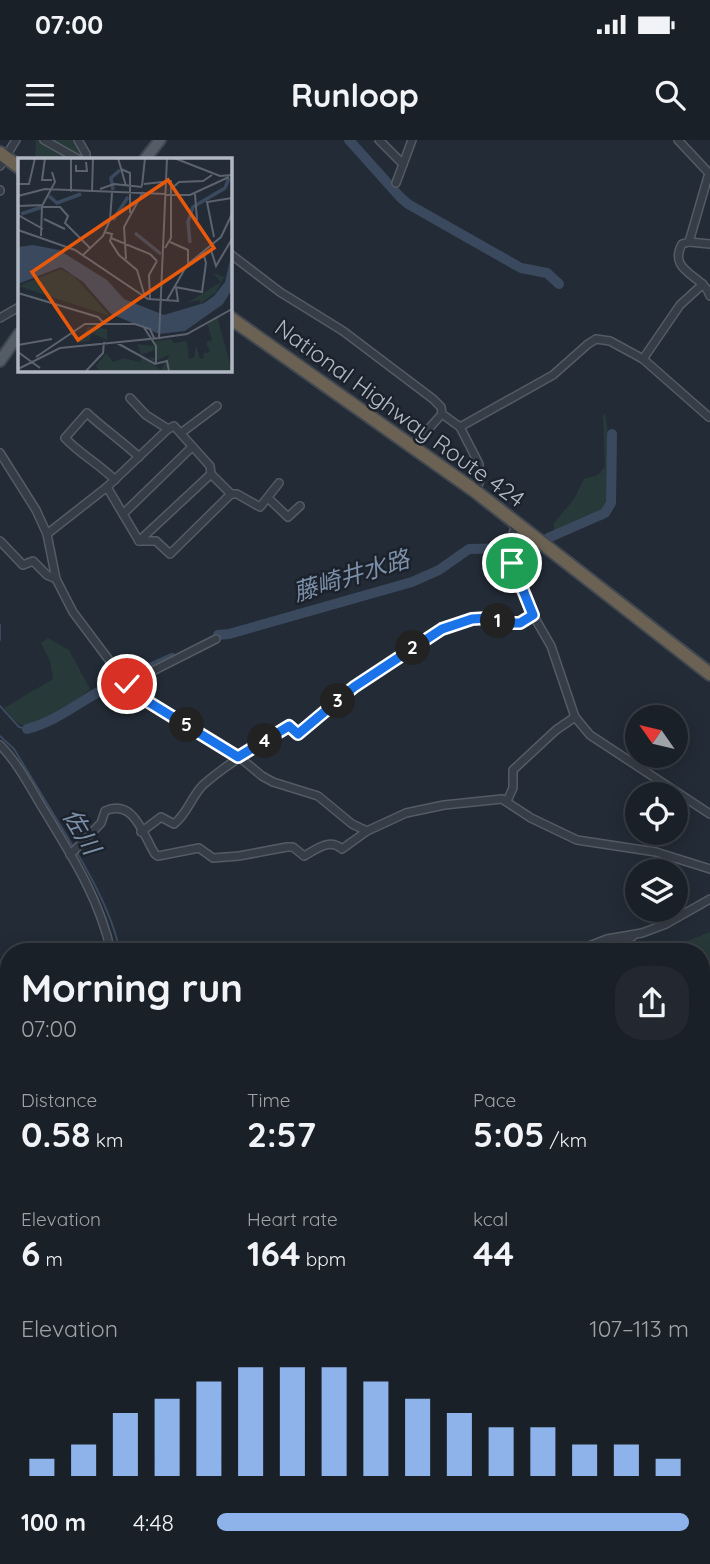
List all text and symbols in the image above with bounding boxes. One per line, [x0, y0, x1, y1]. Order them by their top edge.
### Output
text: 07:00 [35, 8, 103, 41]
text: Runloop [291, 75, 419, 115]
icon: menu [21, 76, 59, 114]
icon: search [651, 76, 689, 114]
inset map [18, 158, 231, 371]
street label: National Highway Route 424 [270, 313, 530, 513]
pin [482, 533, 542, 593]
water label: 藤崎井水路 [289, 543, 415, 607]
icon: arrive [493, 544, 531, 582]
pin: 1 [480, 603, 516, 638]
text: 1 [494, 608, 501, 632]
pin: 2 [396, 630, 430, 666]
text: 2 [407, 635, 418, 659]
pin [97, 654, 157, 714]
icon: check [108, 665, 146, 703]
pin: 3 [320, 684, 356, 718]
text: 3 [332, 688, 343, 712]
north arrow [625, 705, 688, 768]
map controls [625, 705, 688, 922]
pin: 5 [170, 708, 204, 742]
text: 5 [181, 712, 192, 736]
pin: 4 [247, 724, 282, 758]
text: 4 [259, 728, 270, 752]
button: locate [625, 782, 688, 845]
water label: 佐川 [57, 803, 109, 862]
button: layers [625, 859, 688, 922]
text: Morning run [21, 964, 243, 1012]
button: share [615, 966, 689, 1040]
text: 07:00 [21, 1014, 77, 1043]
text: Distance [21, 1088, 97, 1112]
text: Time [247, 1088, 291, 1112]
text: Pace [473, 1088, 516, 1112]
text: 0.58 [21, 1112, 91, 1156]
text: 2:57 [247, 1112, 316, 1156]
text: 5:05 [473, 1112, 544, 1156]
text: km [91, 1128, 123, 1152]
text: /km [544, 1128, 587, 1152]
text: Elevation [21, 1207, 101, 1231]
text: Heart rate [247, 1207, 338, 1231]
text: kcal [473, 1207, 508, 1231]
text: 6 [21, 1231, 40, 1275]
text: 164 [247, 1231, 301, 1275]
text: 44 [473, 1231, 514, 1275]
text: m [40, 1247, 63, 1271]
text: bpm [301, 1247, 346, 1271]
text: Elevation [21, 1314, 118, 1343]
text: 107–113 m [589, 1314, 689, 1343]
text: 100 m [21, 1508, 86, 1537]
text: 4:48 [133, 1508, 174, 1537]

